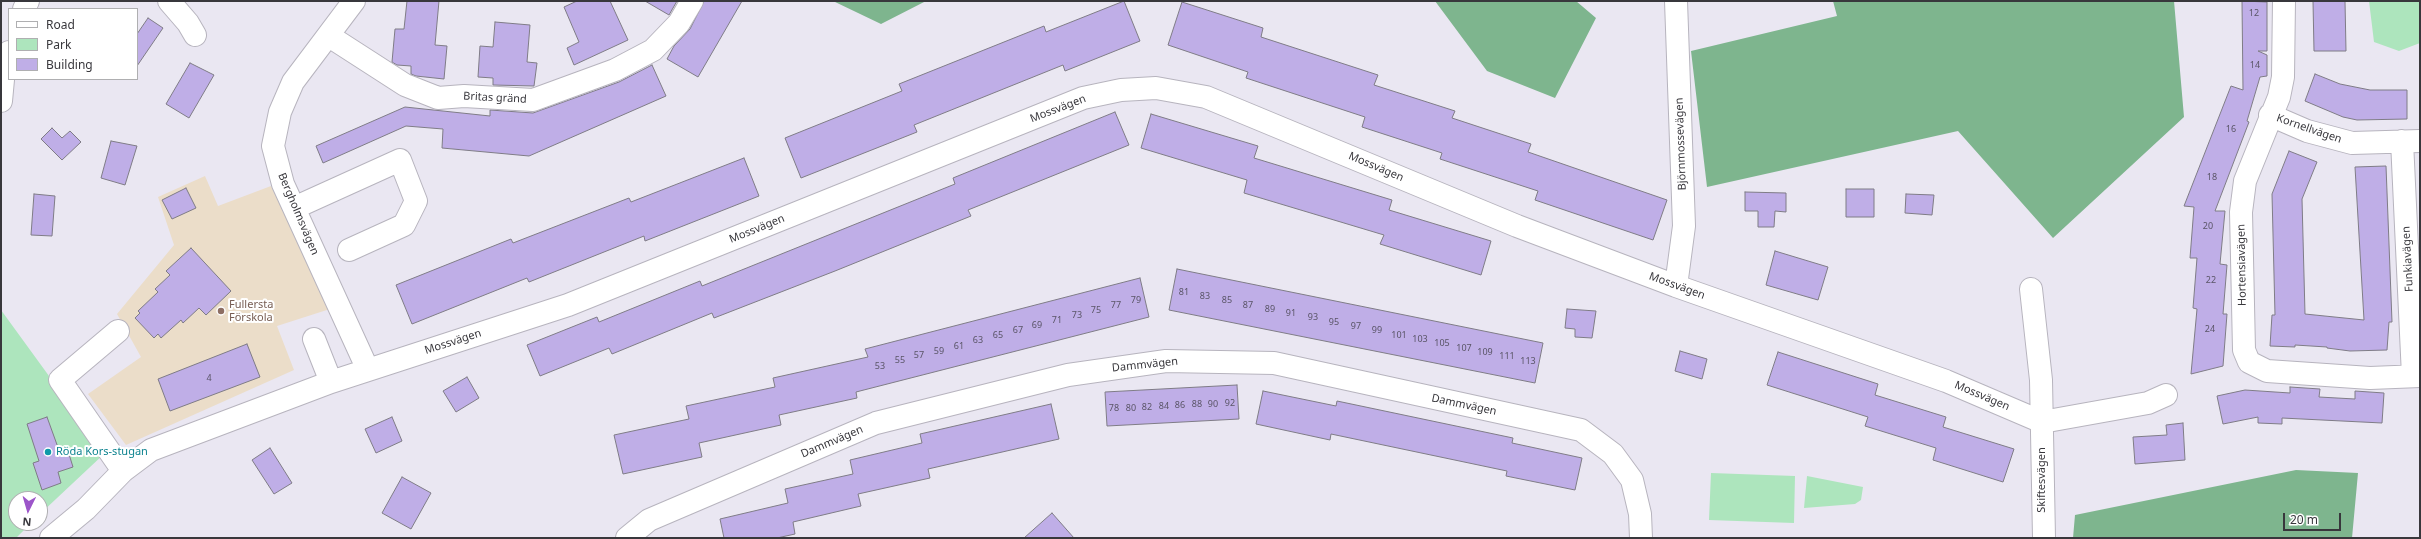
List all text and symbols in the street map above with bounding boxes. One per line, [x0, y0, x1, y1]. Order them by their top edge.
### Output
legend [8, 8, 138, 80]
house number: 12 [2249, 8, 2259, 18]
text: Road [46, 16, 75, 33]
text: Park [46, 36, 71, 53]
text: Building [46, 56, 93, 73]
house number: 14 [2250, 60, 2260, 70]
street label: Britas gränd [463, 90, 527, 106]
street label: Mossvägen [1028, 92, 1088, 126]
street label: Björnmossevägen [1673, 97, 1689, 191]
street label: Kornellvägen [2275, 112, 2343, 146]
house number: 16 [2226, 124, 2236, 134]
street label: Mossvägen [1346, 149, 1406, 185]
street label: Bergholmsvägen [275, 171, 321, 257]
house number: 18 [2207, 172, 2217, 182]
street label: Mossvägen [727, 212, 787, 246]
house number: 20 [2203, 221, 2213, 231]
street label: Hortensiavägen [2235, 224, 2249, 306]
street label: Funkiavägen [2400, 226, 2416, 292]
street label: Mossvägen [1647, 270, 1707, 302]
house number: 22 [2206, 275, 2216, 285]
house number: 81 [1179, 287, 1189, 297]
house number: 83 [1200, 291, 1210, 301]
house number: 79 [1131, 295, 1141, 305]
house number: 85 [1222, 295, 1232, 305]
place label: Fullersta Förskola [229, 298, 273, 324]
house number: 77 [1111, 300, 1121, 310]
house number: 87 [1243, 300, 1253, 310]
house number: 89 [1265, 304, 1275, 314]
house number: 75 [1091, 305, 1101, 315]
marker: Fullersta Förskola [216, 306, 226, 316]
house number: 91 [1286, 308, 1296, 318]
house number: 73 [1072, 310, 1082, 320]
house number: 93 [1308, 312, 1318, 322]
house number: 71 [1052, 315, 1062, 325]
house number: 95 [1329, 317, 1339, 327]
house number: 69 [1032, 320, 1042, 330]
house number: 97 [1351, 321, 1361, 331]
house number: 24 [2205, 324, 2215, 334]
house number: 67 [1013, 325, 1023, 335]
house number: 99 [1372, 325, 1382, 335]
street label: Mossvägen [423, 327, 483, 357]
house number: 65 [993, 330, 1003, 340]
house number: 101 [1391, 330, 1407, 340]
house number: 103 [1412, 334, 1428, 344]
house number: 63 [973, 335, 983, 345]
house number: 105 [1434, 338, 1450, 348]
house number: 61 [954, 341, 964, 351]
house number: 107 [1456, 343, 1472, 353]
house number: 59 [934, 346, 944, 356]
house number: 109 [1477, 347, 1493, 357]
house number: 57 [914, 350, 924, 360]
house number: 111 [1499, 351, 1515, 361]
house number: 55 [895, 355, 905, 365]
street label: Dammvägen [1111, 355, 1179, 375]
house number: 113 [1520, 356, 1536, 366]
house number: 53 [875, 361, 885, 371]
house number: 4 [206, 373, 212, 383]
street label: Mossvägen [1952, 378, 2012, 414]
street label: Dammvägen [1430, 392, 1498, 418]
house number: 92 [1225, 398, 1235, 408]
house number: 88 [1192, 399, 1202, 409]
house number: 90 [1208, 399, 1218, 409]
house number: 86 [1175, 400, 1185, 410]
house number: 84 [1159, 401, 1169, 411]
house number: 82 [1142, 402, 1152, 412]
house number: 78 [1109, 403, 1119, 413]
house number: 80 [1126, 403, 1136, 413]
street label: Dammvägen [799, 423, 865, 461]
place label: Röda Kors-stugan [56, 445, 148, 459]
marker: Röda Kors-stugan [43, 447, 53, 457]
street label: Skiftesvägen [2035, 447, 2049, 513]
north arrow [8, 491, 48, 531]
scale bar [2285, 505, 2343, 531]
text: 20 m [2290, 511, 2318, 528]
text: N [22, 515, 32, 530]

